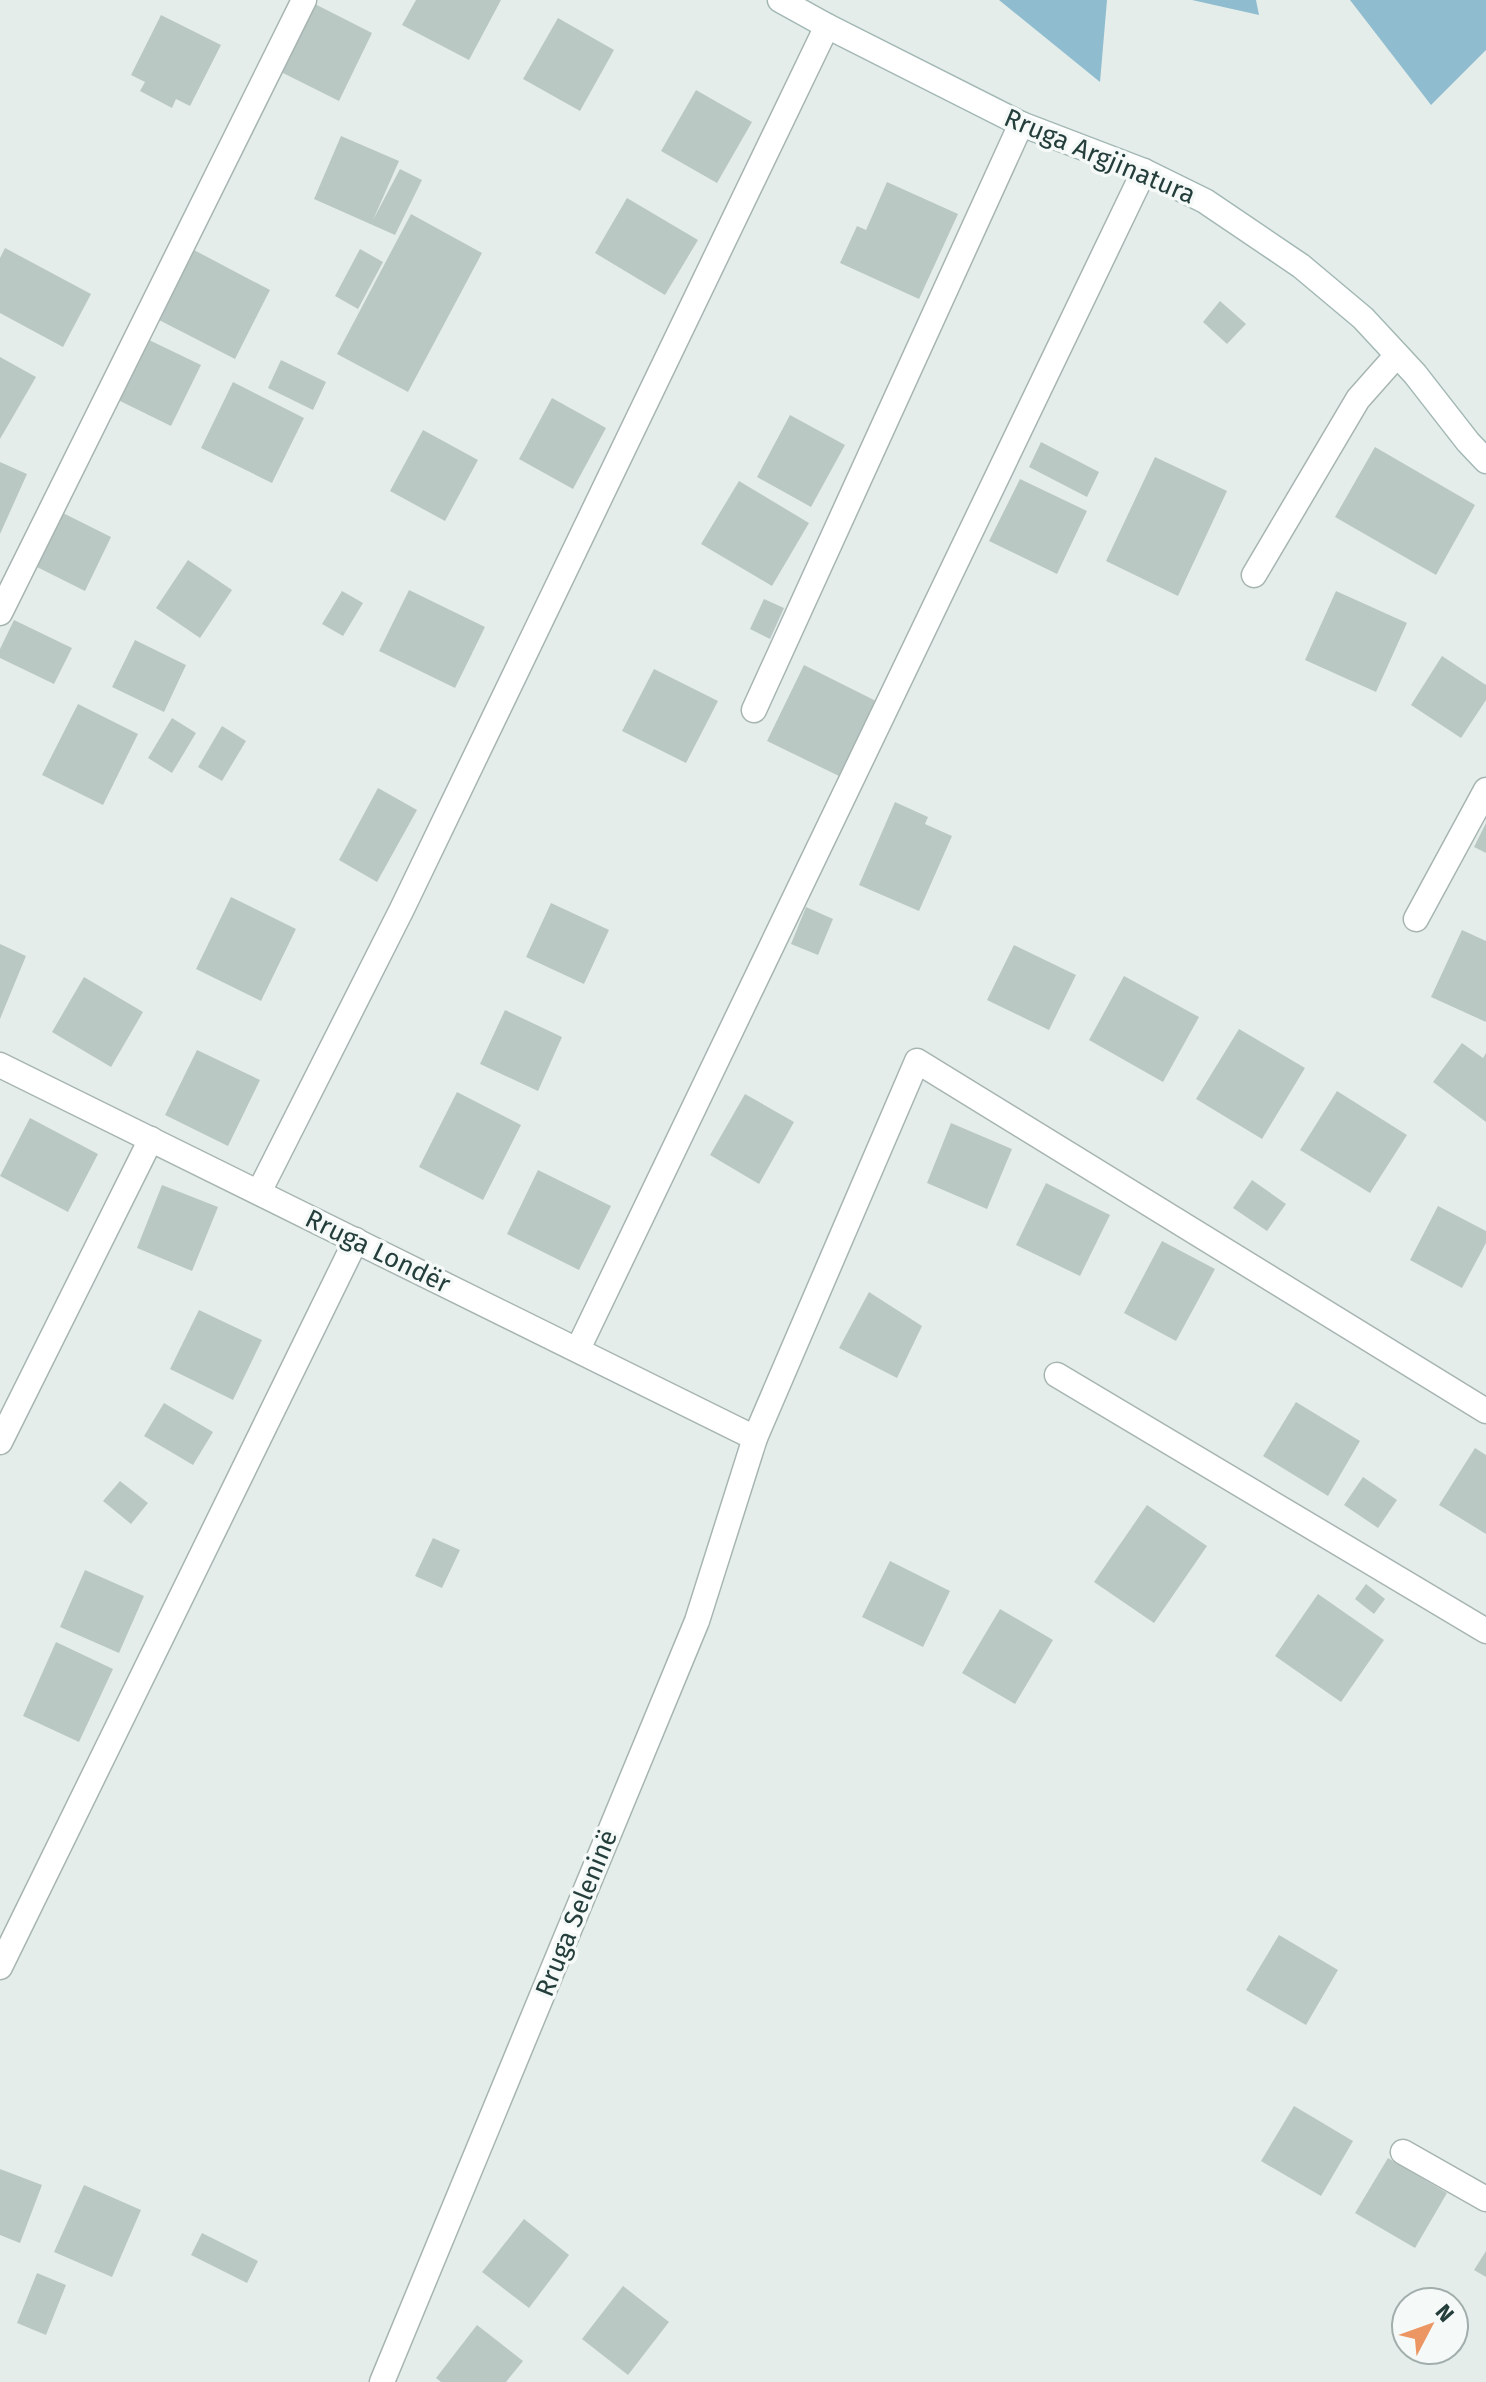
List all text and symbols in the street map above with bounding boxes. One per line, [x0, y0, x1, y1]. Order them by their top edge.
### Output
street label: Rruga Argjinatura [999, 102, 1200, 211]
street label: Rruga Londër [300, 1203, 455, 1300]
street label: Rruga Seleninë [529, 1825, 624, 2001]
north arrow [1390, 2286, 1470, 2366]
text: N [1430, 2299, 1460, 2328]

